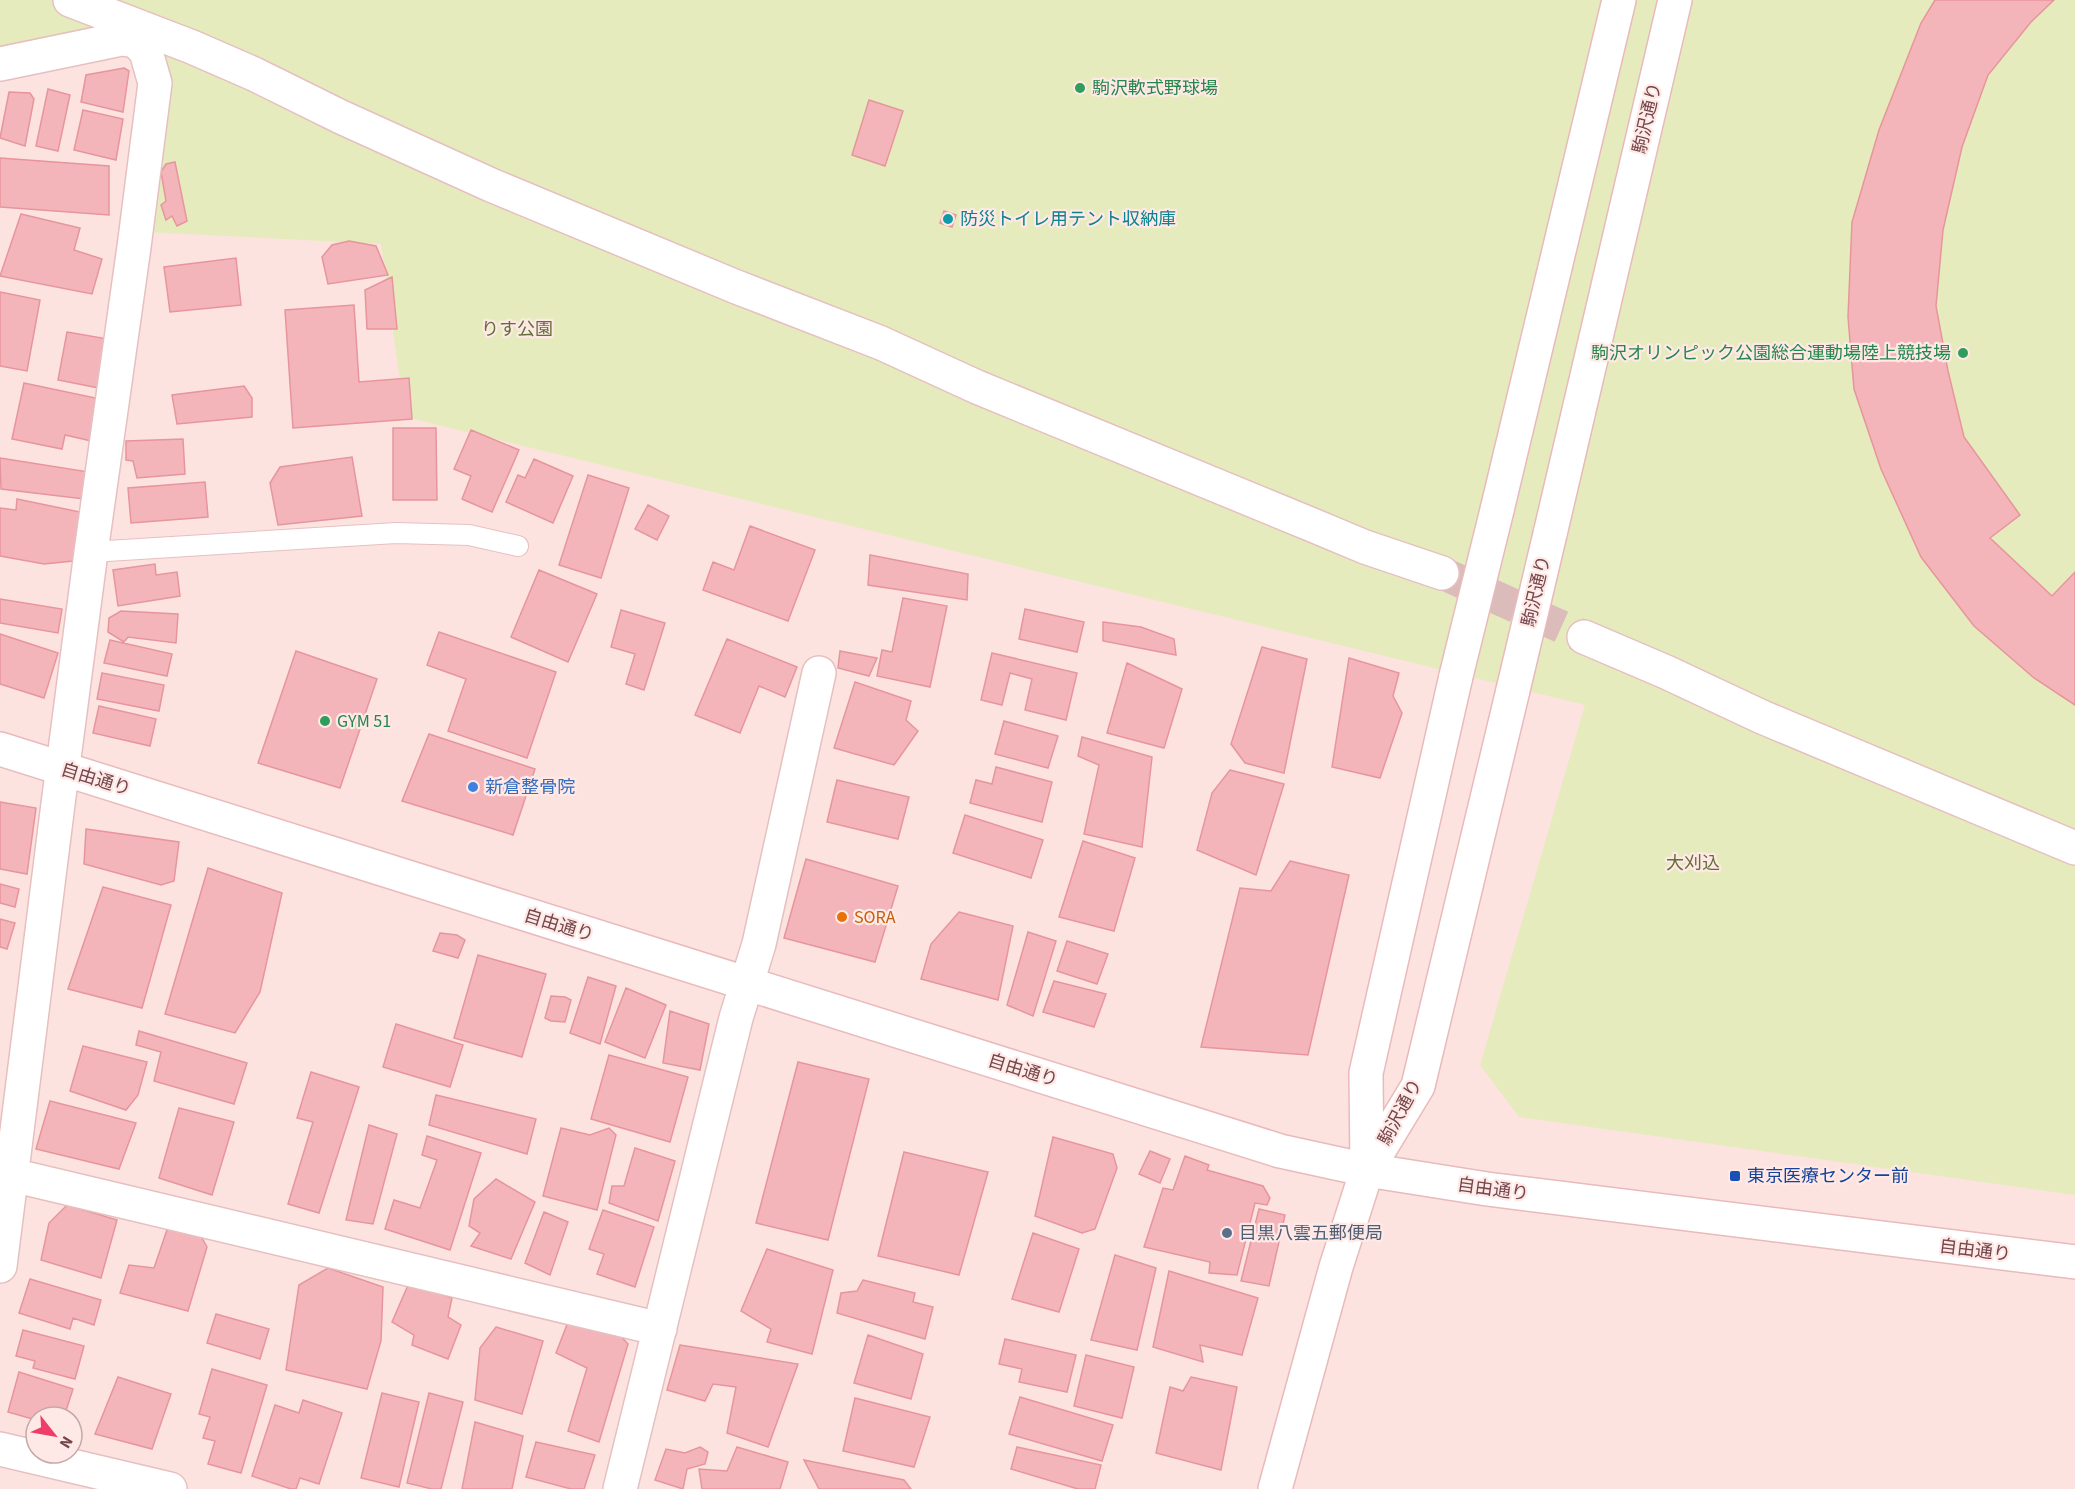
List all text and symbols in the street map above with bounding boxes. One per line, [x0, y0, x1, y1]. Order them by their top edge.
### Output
place label: 駒沢軟式野球場 [1092, 76, 1218, 101]
street label: 駒沢通り [1627, 80, 1668, 156]
marker: 駒沢軟式野球場 [1073, 81, 1087, 95]
place label: 防災トイレ用テント収納庫 [960, 207, 1176, 232]
marker: 防災トイレ用テント収納庫 [941, 212, 955, 226]
park label: りす公園 [481, 317, 553, 342]
place label: 駒沢オリンピック公園総合運動場陸上競技場 [1591, 341, 1951, 366]
marker: 駒沢オリンピック公園総合運動場陸上競技場 [1956, 346, 1970, 360]
street label: 駒沢通り [1516, 553, 1557, 629]
place label: GYM 51 [337, 709, 391, 734]
marker: GYM 51 [318, 714, 332, 728]
street label: 自由通り [58, 757, 134, 802]
place label: 新倉整骨院 [485, 775, 575, 800]
marker: 新倉整骨院 [466, 780, 480, 794]
park label: 大刈込 [1666, 851, 1720, 876]
street label: 自由通り [521, 903, 597, 948]
place label: SORA [854, 905, 896, 930]
marker: SORA [835, 910, 849, 924]
street label: 自由通り [985, 1048, 1061, 1093]
street label: 駒沢通り [1373, 1075, 1428, 1150]
place label: 東京医療センター前 [1747, 1164, 1909, 1189]
marker: 東京医療センター前 [1728, 1169, 1742, 1183]
street label: 自由通り [1456, 1172, 1530, 1207]
place label: 目黒八雲五郵便局 [1239, 1221, 1383, 1246]
marker: 目黒八雲五郵便局 [1220, 1226, 1234, 1240]
street label: 自由通り [1938, 1234, 2012, 1267]
north arrow [24, 1405, 84, 1465]
text: N [54, 1432, 78, 1452]

